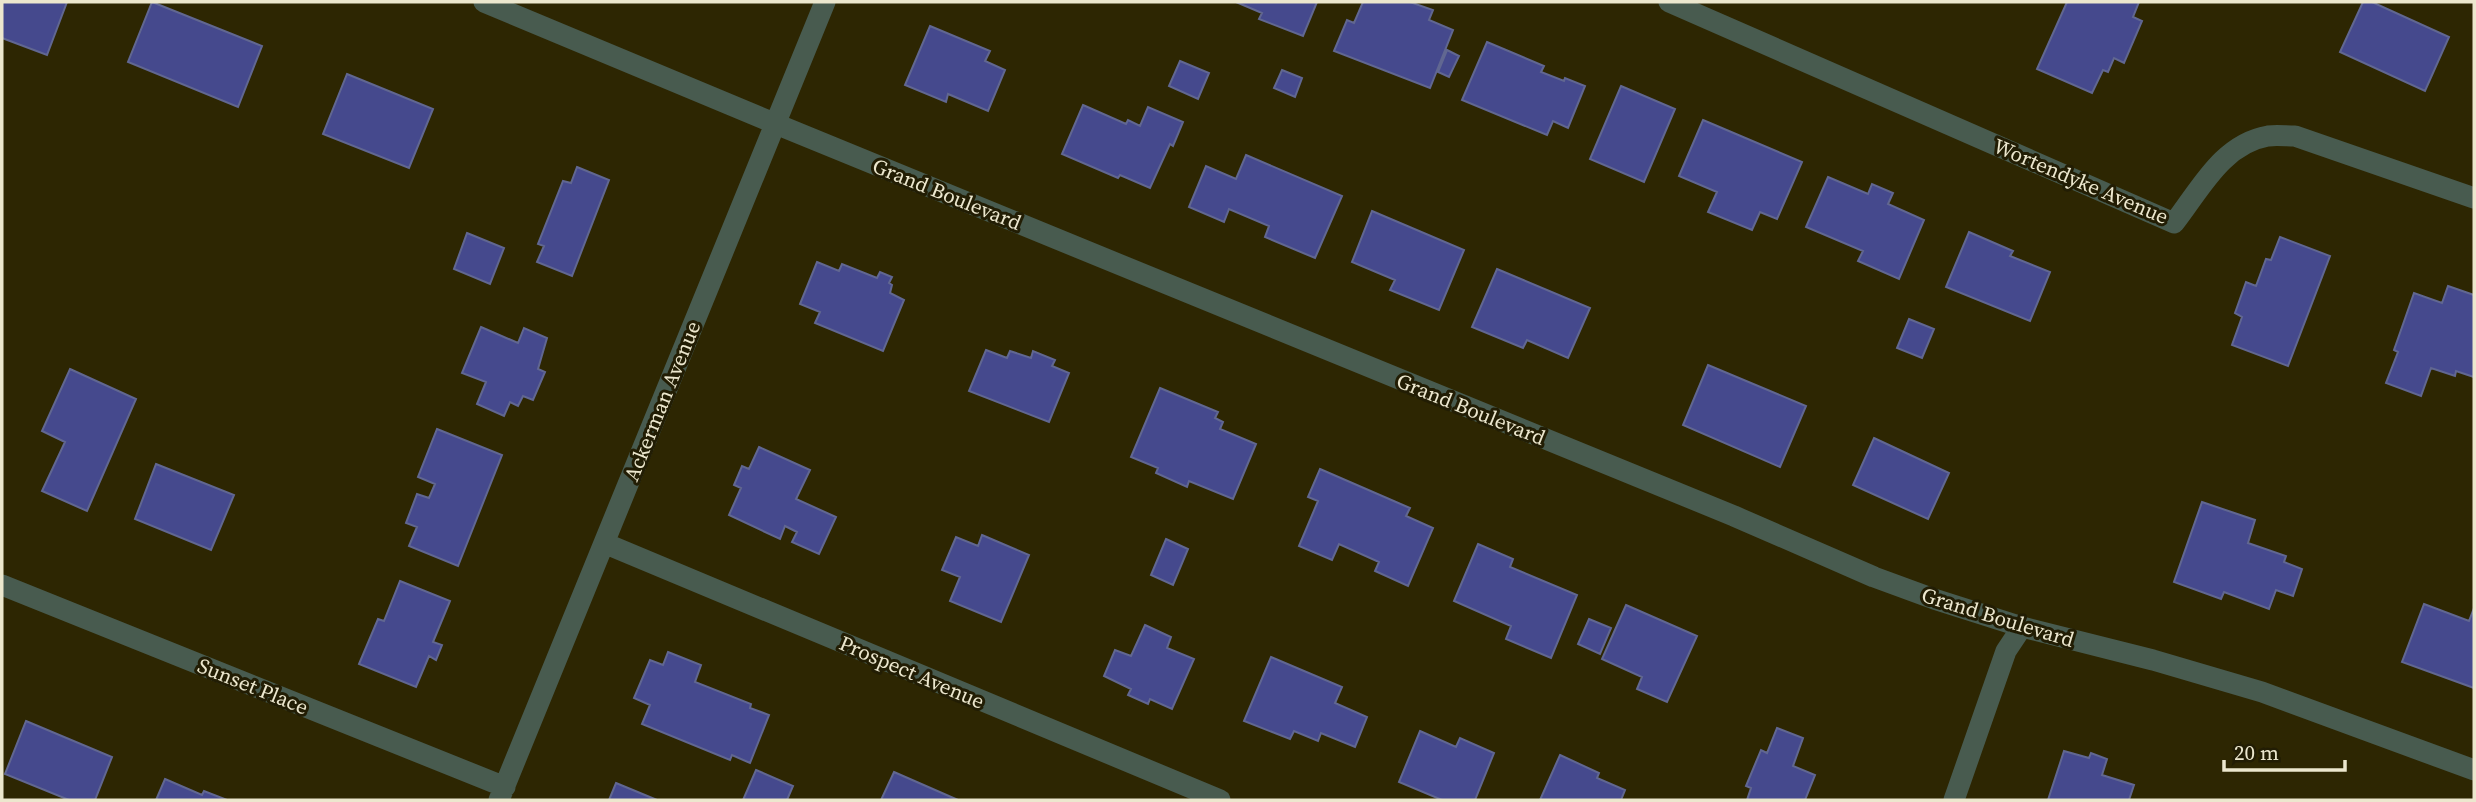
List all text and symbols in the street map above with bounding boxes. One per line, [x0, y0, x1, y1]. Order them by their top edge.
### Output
street label: Wortendyke Avenue [1989, 131, 2173, 231]
street label: Grand Boulevard [868, 151, 1026, 237]
street label: Ackerman Avenue [617, 317, 707, 485]
street label: Grand Boulevard [1392, 366, 1550, 452]
street label: Grand Boulevard [1918, 580, 2078, 654]
street label: Prospect Avenue [835, 628, 989, 716]
street label: Sunset Place [193, 651, 313, 721]
scale bar [2224, 728, 2345, 772]
text: 20 m [2234, 738, 2279, 767]

